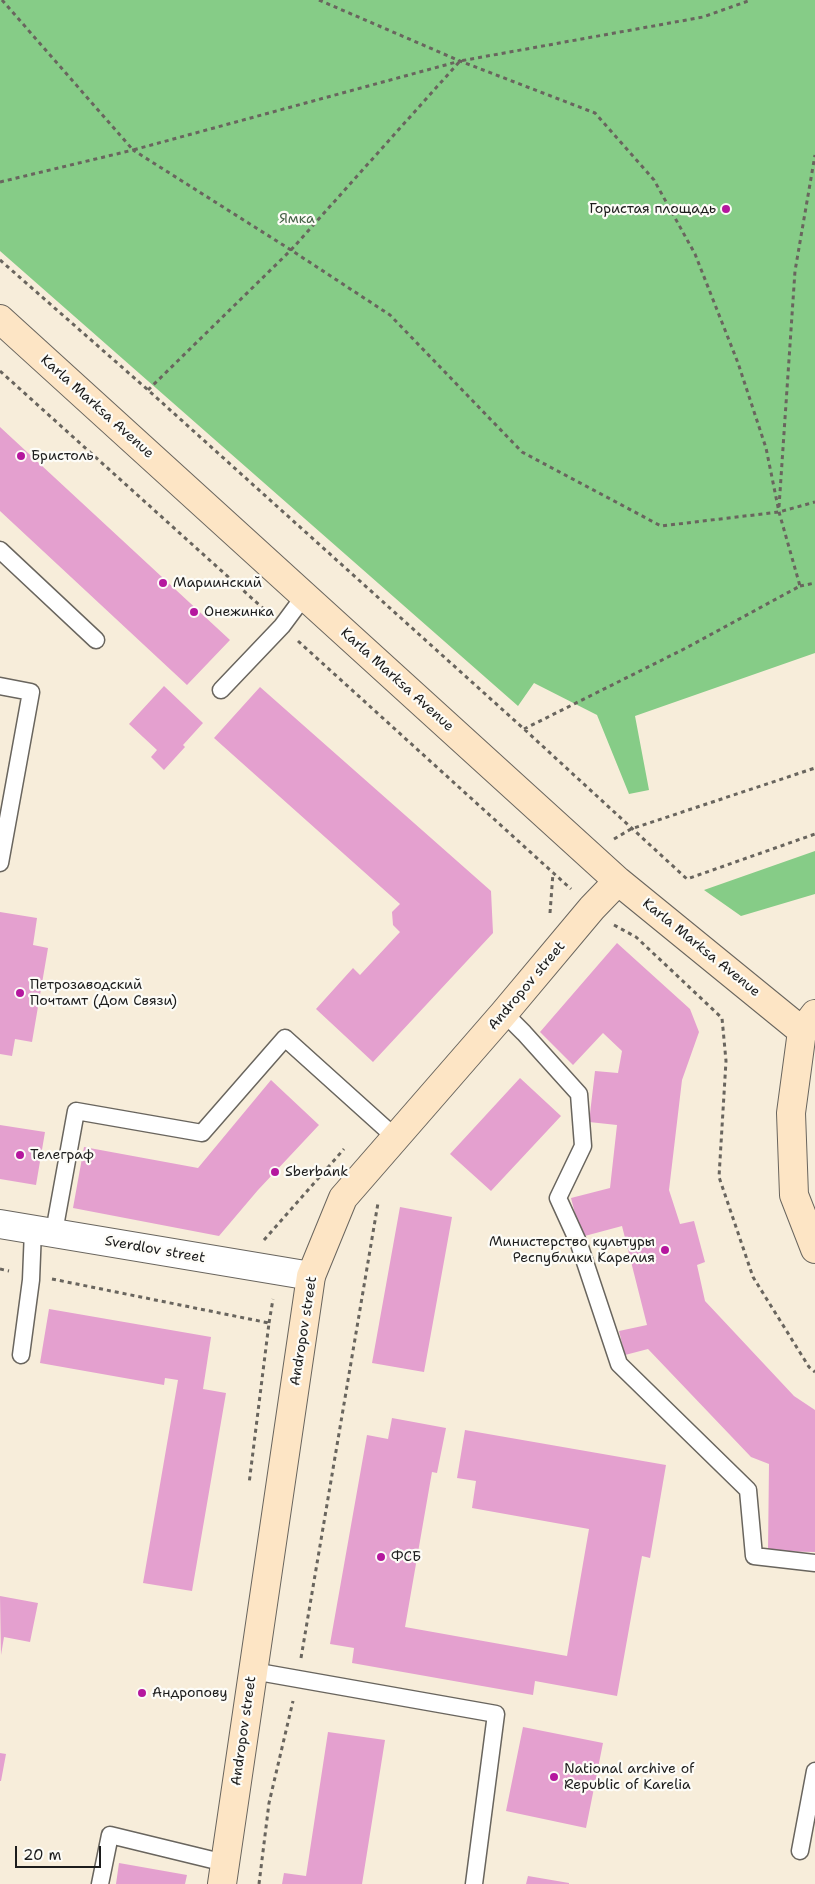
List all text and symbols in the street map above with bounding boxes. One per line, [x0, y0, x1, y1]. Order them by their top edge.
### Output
place label: Гористая площадь [589, 201, 716, 217]
marker: Гористая площадь [720, 203, 732, 215]
park label: Ямка [279, 211, 315, 227]
street label: Karla Marksa Avenue [37, 352, 157, 462]
place label: Бристоль [31, 448, 94, 464]
marker: Бристоль [15, 450, 27, 462]
place label: Мариинский [173, 575, 262, 591]
marker: Мариинский [157, 577, 169, 589]
place label: Онежинка [204, 604, 274, 620]
marker: Онежинка [188, 606, 200, 618]
street label: Karla Marksa Avenue [337, 625, 457, 735]
street label: Karla Marksa Avenue [639, 895, 763, 1001]
street label: Andropov street [485, 938, 569, 1034]
place label: Петрозаводский Почтамт (Дом Связи) [30, 977, 177, 1010]
marker: Петрозаводский Почтамт (Дом Связи) [14, 987, 26, 999]
place label: Телеграф [30, 1147, 94, 1163]
marker: Телеграф [14, 1149, 26, 1161]
place label: Sberbank [285, 1164, 348, 1180]
marker: Sberbank [269, 1166, 281, 1178]
street label: Sverdlov street [103, 1233, 207, 1267]
place label: Министерство культуры Республики Карелия [489, 1234, 655, 1266]
marker: Министерство культуры Республики Карелия [659, 1244, 671, 1256]
street label: Andropov street [287, 1275, 321, 1387]
place label: ФСБ [391, 1549, 421, 1565]
marker: ФСБ [375, 1551, 387, 1563]
street label: Andropov street [228, 1675, 260, 1787]
place label: Андропову [152, 1685, 227, 1701]
marker: Андропову [136, 1687, 148, 1699]
place label: National archive of Republic of Karelia [564, 1761, 694, 1794]
marker: National archive of Republic of Karelia [548, 1771, 560, 1783]
scale bar [18, 1836, 104, 1868]
text: 20 m [23, 1845, 62, 1865]

